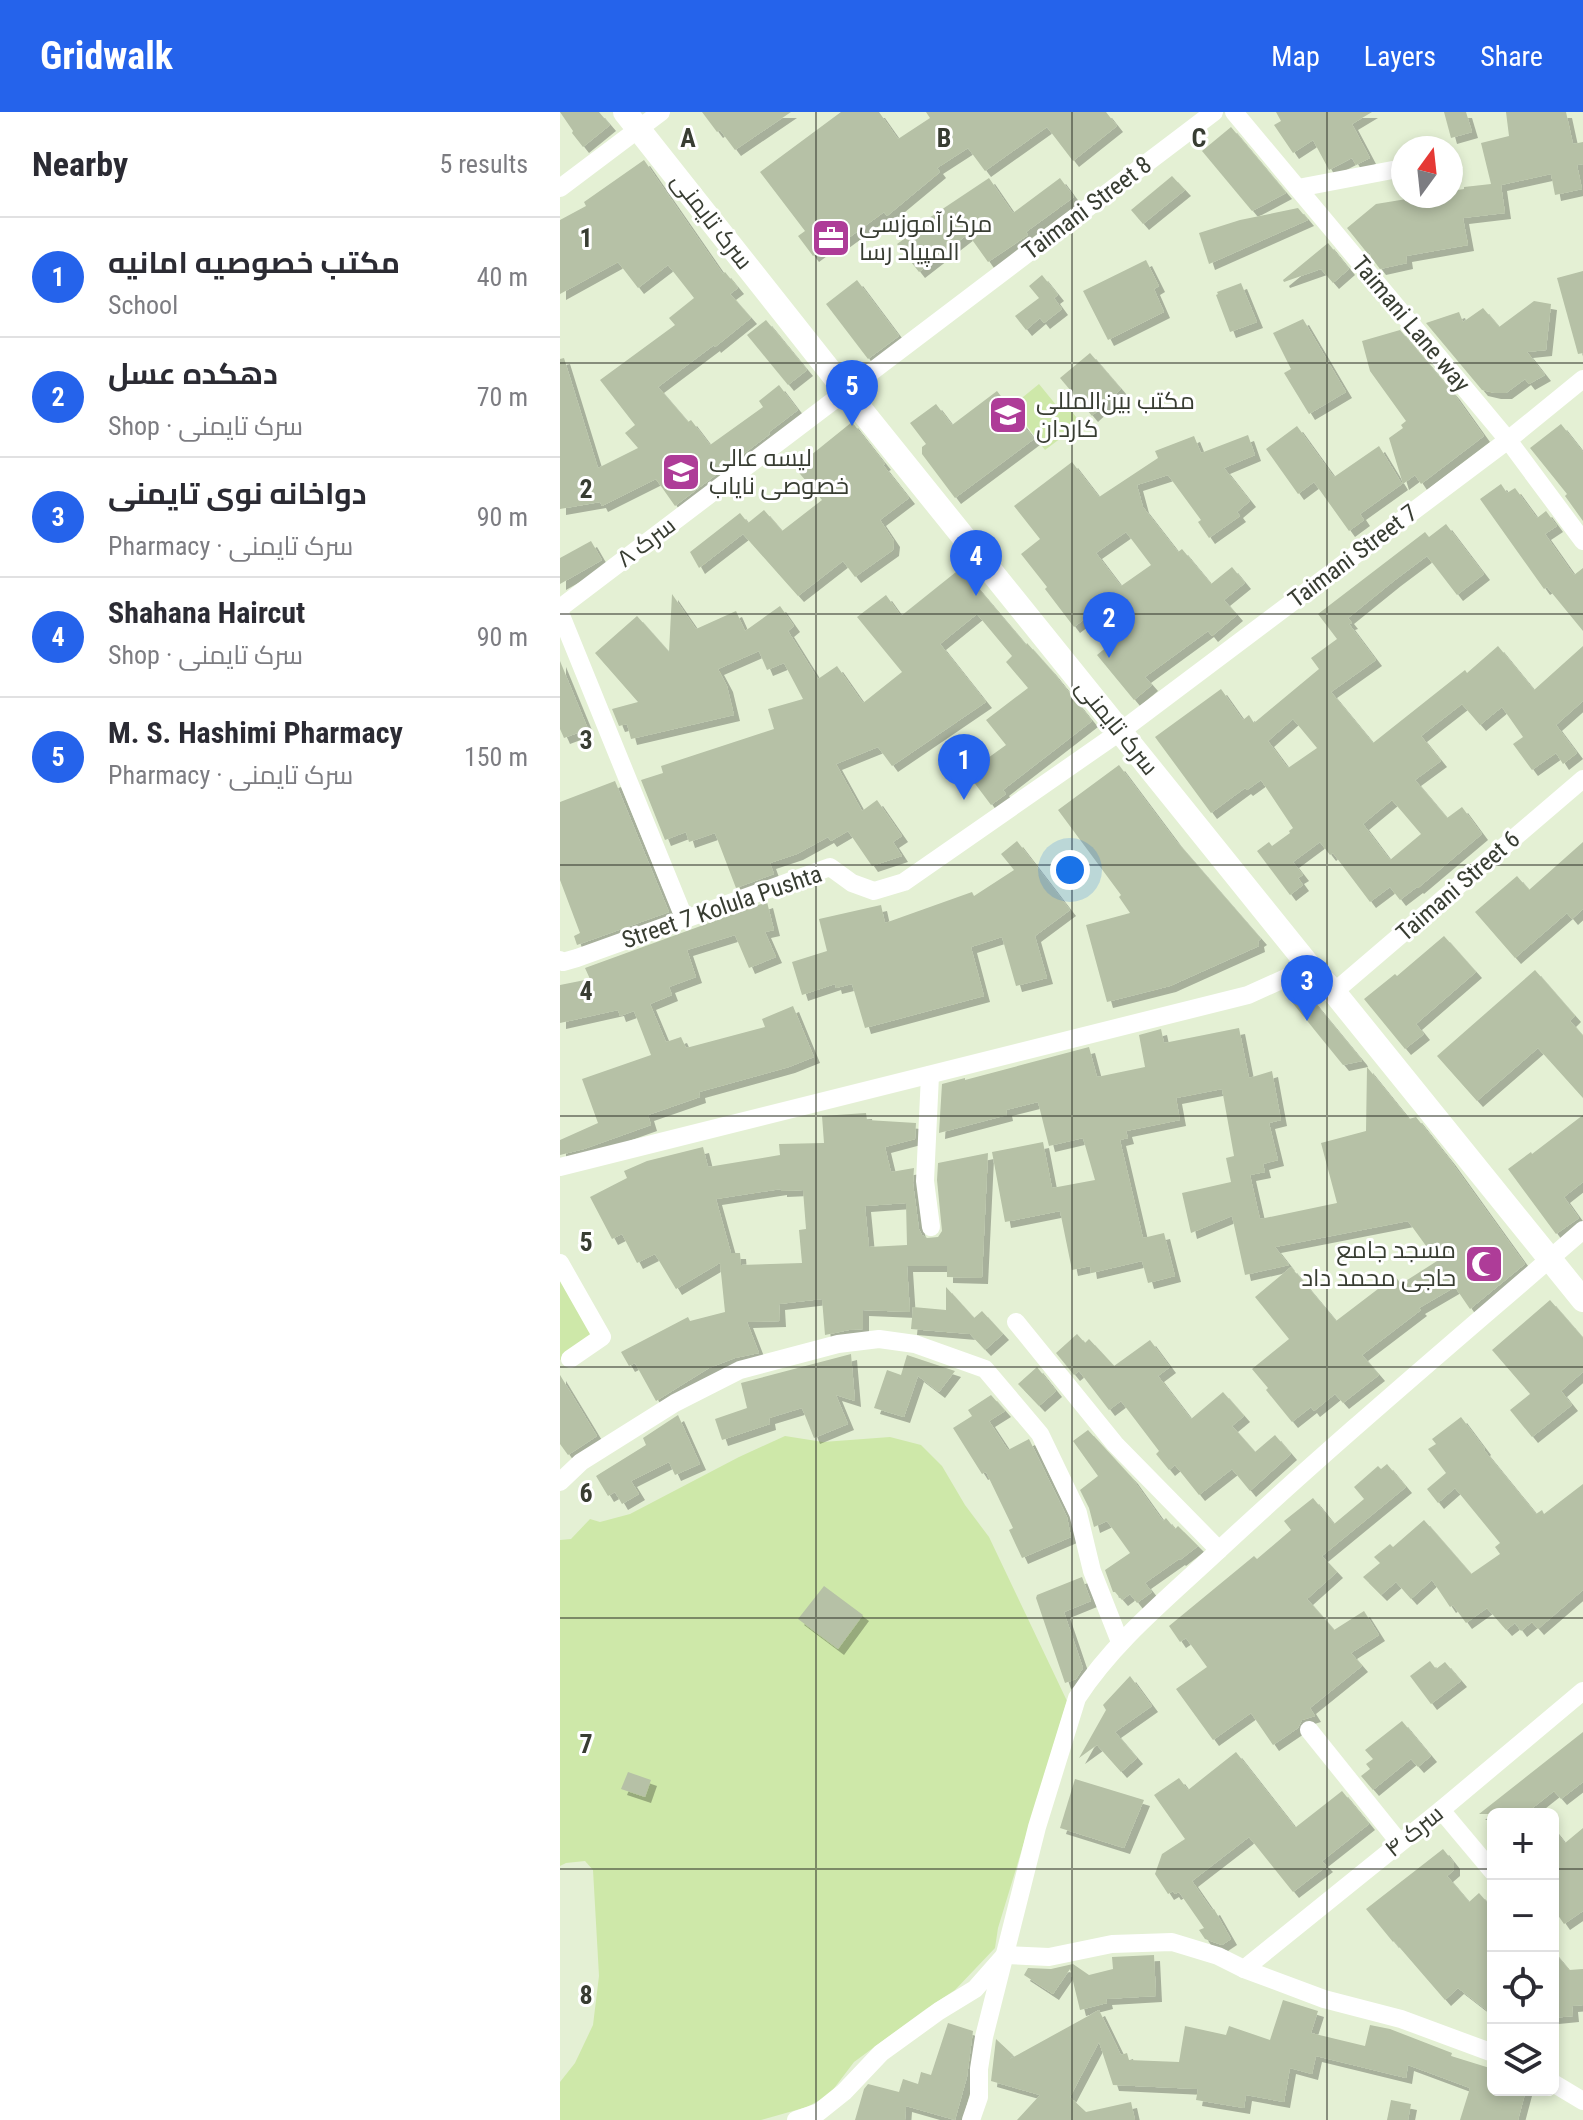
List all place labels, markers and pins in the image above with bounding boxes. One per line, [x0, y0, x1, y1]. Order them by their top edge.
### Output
place label: مرکز آموزسی المپیاد رسا [859, 210, 992, 267]
office icon: مرکز آموزسی المپیاد رسا [810, 217, 852, 259]
pin: 5 [826, 360, 878, 426]
place label: مکتب بین‌المللی کاردان [1036, 387, 1195, 443]
school or university icon: مکتب بین‌المللی کاردان [987, 394, 1029, 436]
place label: لیسه عالی خصوصی نایاب [709, 444, 849, 500]
school or university icon: لیسه عالی خصوصی نایاب [660, 451, 702, 493]
pin: 4 [950, 530, 1002, 596]
pin: 2 [1083, 592, 1135, 658]
pin: 1 [938, 734, 990, 800]
pin: 3 [1281, 955, 1333, 1021]
place label: مسجد جامع حاجی محمد داد [1301, 1236, 1456, 1292]
mosque icon: مسجد جامع حاجی محمد داد [1463, 1243, 1505, 1285]

